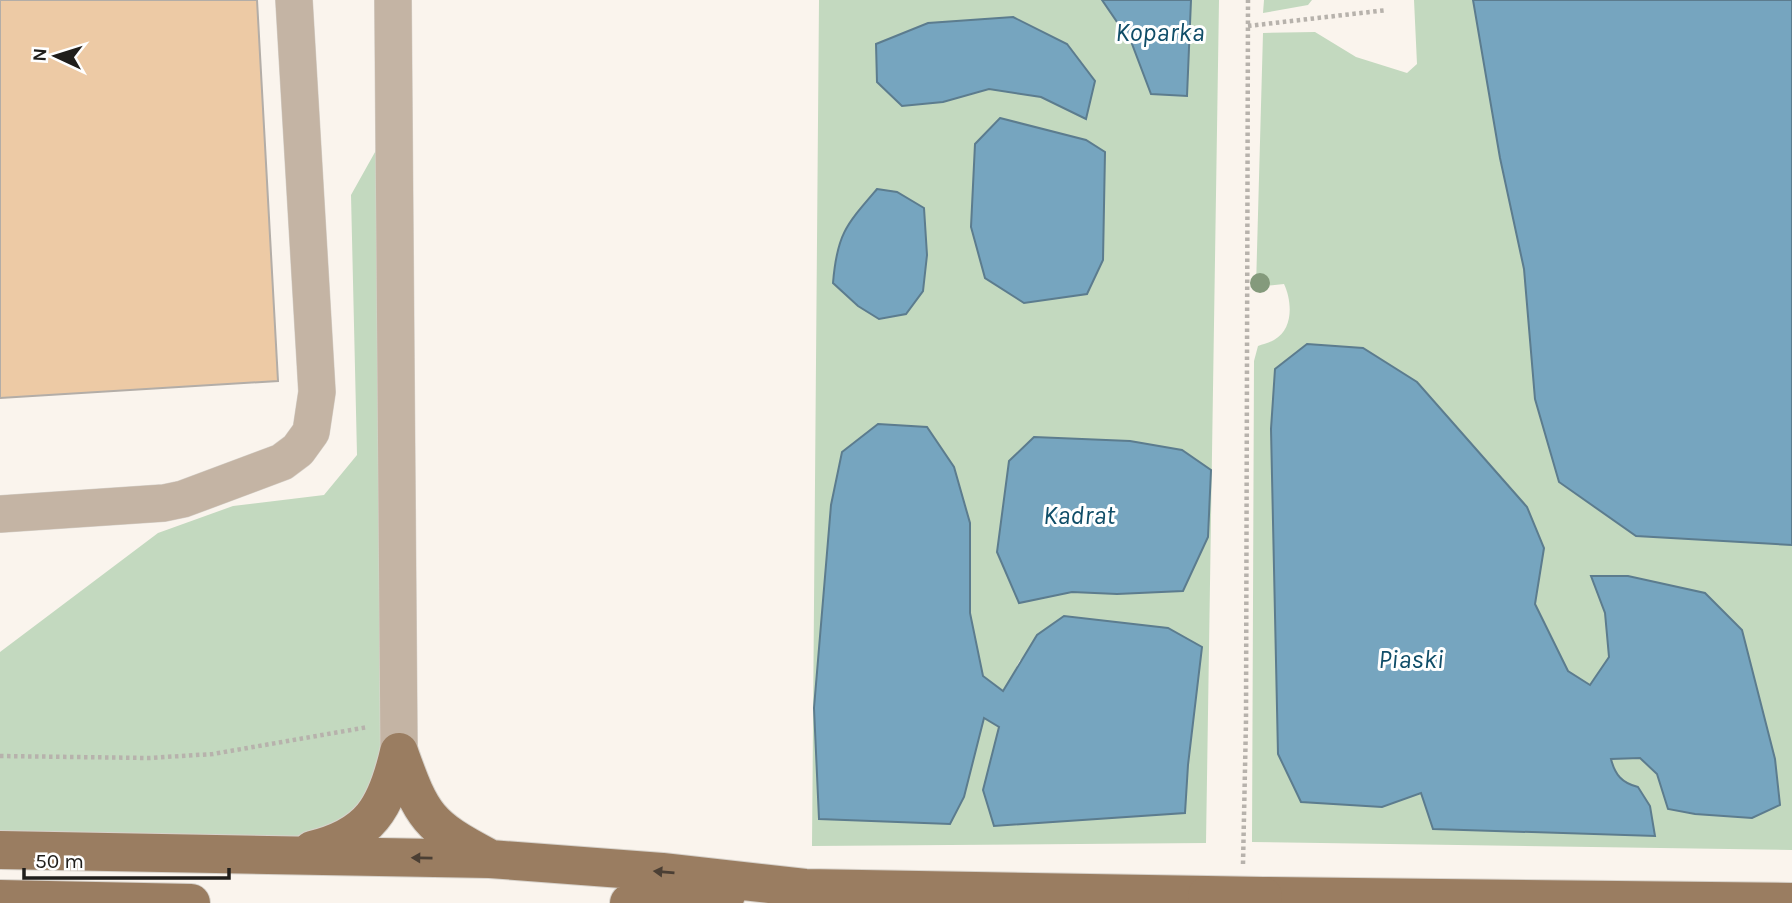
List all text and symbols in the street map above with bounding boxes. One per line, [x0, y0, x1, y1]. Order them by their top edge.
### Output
water label: Koparka [1115, 17, 1205, 48]
north arrow [21, 21, 91, 91]
text: N [29, 47, 51, 62]
water label: Kadrat [1043, 500, 1116, 531]
water label: Piaski [1378, 644, 1444, 675]
scale bar [24, 836, 229, 880]
text: 50 m [35, 849, 84, 873]
one-way arrow [411, 852, 433, 863]
one-way arrow [653, 867, 675, 878]

